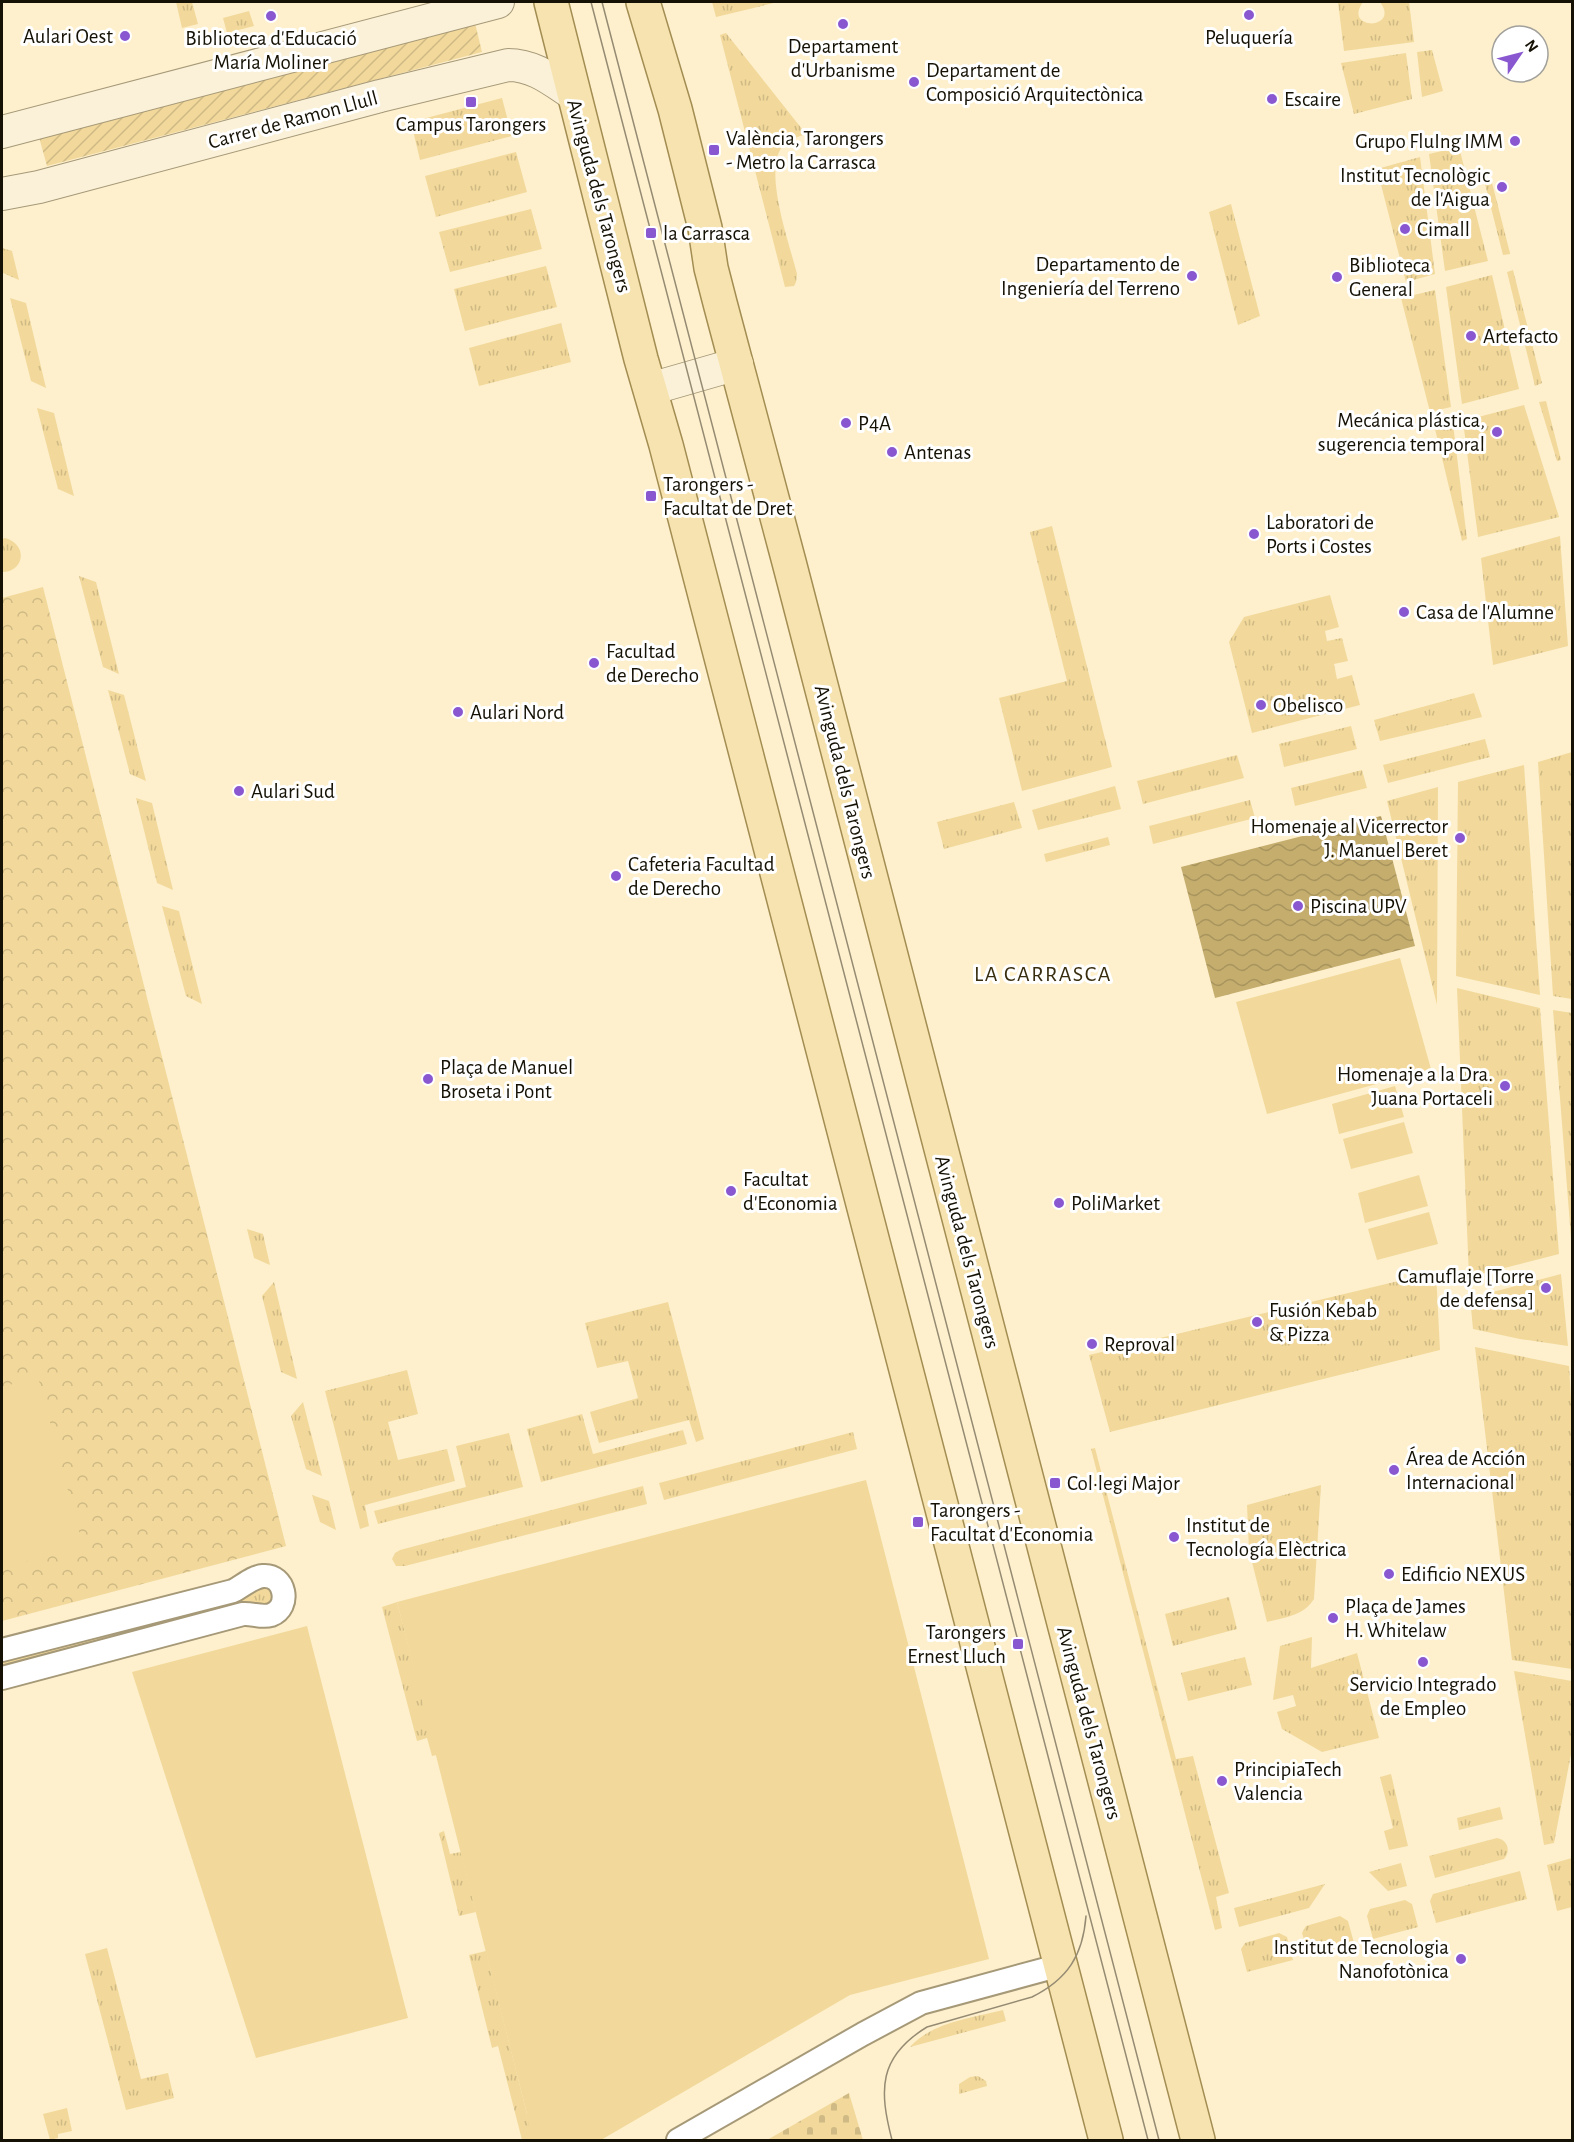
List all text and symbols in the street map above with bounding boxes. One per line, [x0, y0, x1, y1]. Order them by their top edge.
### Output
marker: Peluquería [1242, 8, 1256, 22]
marker: Biblioteca d'Educació María Moliner [264, 9, 278, 23]
marker: Departament d'Urbanisme [836, 17, 850, 31]
north arrow [1490, 24, 1550, 84]
place label: Aulari Oest [23, 26, 113, 47]
place label: Peluquería [1205, 27, 1293, 48]
place label: Biblioteca d'Educació María Moliner [185, 28, 357, 73]
marker: Aulari Oest [118, 29, 132, 43]
place label: Departament d'Urbanisme [788, 36, 899, 81]
text: N [1522, 37, 1541, 55]
place label: Departament de Composició Arquitectònica [926, 60, 1144, 105]
marker: Departament de Composició Arquitectònica [907, 75, 921, 89]
street label: Carrer de Ramon Llull [206, 87, 380, 153]
place label: Escaire [1284, 89, 1341, 110]
marker: Escaire [1265, 92, 1279, 106]
marker: Campus Tarongers [464, 95, 478, 109]
street label: Avinguda dels Tarongers [563, 97, 635, 295]
place label: Campus Tarongers [396, 114, 546, 135]
place label: València, Tarongers - Metro la Carrasca [726, 128, 884, 173]
place label: Grupo FluIng IMM [1355, 131, 1503, 152]
marker: Grupo FluIng IMM [1508, 134, 1522, 148]
marker: València, Tarongers - Metro la Carrasca [707, 143, 721, 157]
place label: Institut Tecnològic de l'Aigua [1340, 165, 1490, 210]
marker: Institut Tecnològic de l'Aigua [1495, 180, 1509, 194]
place label: Cimall [1417, 219, 1470, 240]
marker: Cimall [1398, 222, 1412, 236]
place label: la Carrasca [663, 223, 750, 244]
marker: la Carrasca [644, 226, 658, 240]
place label: Departamento de Ingeniería del Terreno [1001, 254, 1180, 299]
place label: Biblioteca General [1349, 255, 1431, 300]
marker: Departamento de Ingeniería del Terreno [1185, 269, 1199, 283]
marker: Biblioteca General [1330, 270, 1344, 284]
place label: Artefacto [1483, 326, 1558, 347]
marker: Artefacto [1464, 329, 1478, 343]
place label: Mecánica plástica, sugerencia temporal [1318, 410, 1485, 455]
place label: P4A [858, 413, 891, 434]
marker: P4A [839, 416, 853, 430]
marker: Mecánica plástica, sugerencia temporal [1490, 425, 1504, 439]
place label: Antenas [904, 442, 971, 463]
marker: Antenas [885, 445, 899, 459]
place label: Tarongers - Facultat de Dret [663, 474, 793, 519]
marker: Tarongers - Facultat de Dret [644, 489, 658, 503]
place label: Laboratori de Ports i Costes [1266, 512, 1374, 557]
marker: Laboratori de Ports i Costes [1247, 527, 1261, 541]
place label: Casa de l'Alumne [1416, 602, 1554, 623]
marker: Casa de l'Alumne [1397, 605, 1411, 619]
place label: Facultad de Derecho [606, 641, 699, 686]
marker: Facultad de Derecho [587, 656, 601, 670]
street label: Avinguda dels Tarongers [811, 683, 879, 881]
place label: Obelisco [1273, 695, 1343, 716]
marker: Obelisco [1254, 698, 1268, 712]
place label: Aulari Nord [470, 702, 564, 723]
marker: Aulari Nord [451, 705, 465, 719]
place label: Aulari Sud [251, 781, 335, 802]
marker: Aulari Sud [232, 784, 246, 798]
place label: Homenaje al Vicerrector J. Manuel Beret [1251, 816, 1448, 861]
marker: Homenaje al Vicerrector J. Manuel Beret [1453, 831, 1467, 845]
place label: Cafeteria Facultad de Derecho [628, 854, 775, 899]
marker: Cafeteria Facultad de Derecho [609, 869, 623, 883]
place label: Piscina UPV [1310, 896, 1407, 917]
marker: Piscina UPV [1291, 899, 1305, 913]
district label: LA CARRASCA [974, 963, 1112, 985]
place label: Plaça de Manuel Broseta i Pont [440, 1057, 573, 1102]
place label: Homenaje a la Dra. Juana Portaceli [1337, 1064, 1493, 1109]
marker: Plaça de Manuel Broseta i Pont [421, 1072, 435, 1086]
marker: Homenaje a la Dra. Juana Portaceli [1498, 1079, 1512, 1093]
street label: Avinguda dels Tarongers [931, 1153, 1003, 1351]
place label: Facultat d'Economia [743, 1169, 838, 1214]
marker: Facultat d'Economia [724, 1184, 738, 1198]
place label: PoliMarket [1071, 1193, 1160, 1214]
marker: PoliMarket [1052, 1196, 1066, 1210]
place label: Camuflaje [Torre de defensa] [1398, 1266, 1534, 1311]
marker: Camuflaje [Torre de defensa] [1539, 1281, 1553, 1295]
place label: Fusión Kebab & Pizza [1269, 1300, 1377, 1345]
marker: Fusión Kebab & Pizza [1250, 1315, 1264, 1329]
place label: Reproval [1104, 1334, 1175, 1355]
marker: Reproval [1085, 1337, 1099, 1351]
place label: Área de Acción Internacional [1406, 1446, 1526, 1493]
marker: Área de Acción Internacional [1387, 1463, 1401, 1477]
place label: Col·legi Major [1067, 1473, 1180, 1494]
marker: Col·legi Major [1048, 1476, 1062, 1490]
place label: Tarongers - Facultat d'Economia [930, 1500, 1094, 1545]
marker: Tarongers - Facultat d'Economia [911, 1515, 925, 1529]
place label: Institut de Tecnología Elèctrica [1186, 1515, 1347, 1560]
marker: Institut de Tecnología Elèctrica [1167, 1530, 1181, 1544]
place label: Edificio NEXUS [1401, 1564, 1525, 1585]
marker: Edificio NEXUS [1382, 1567, 1396, 1581]
place label: Plaça de James H. Whitelaw [1345, 1596, 1466, 1641]
marker: Plaça de James H. Whitelaw [1326, 1611, 1340, 1625]
place label: Tarongers Ernest Lluch [907, 1622, 1006, 1667]
street label: Avinguda dels Tarongers [1053, 1624, 1125, 1822]
marker: Tarongers Ernest Lluch [1011, 1637, 1025, 1651]
marker: Servicio Integrado de Empleo [1416, 1655, 1430, 1669]
place label: Servicio Integrado de Empleo [1350, 1674, 1496, 1719]
place label: PrincipiaTech Valencia [1234, 1759, 1342, 1804]
marker: PrincipiaTech Valencia [1215, 1774, 1229, 1788]
place label: Institut de Tecnologia Nanofotònica [1273, 1937, 1449, 1982]
marker: Institut de Tecnologia Nanofotònica [1454, 1952, 1468, 1966]

